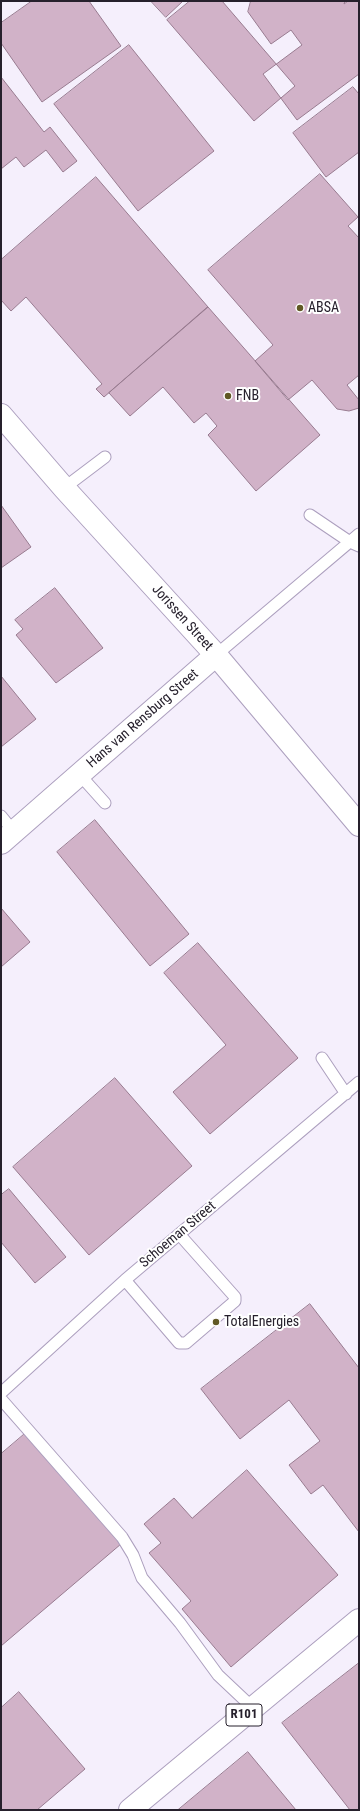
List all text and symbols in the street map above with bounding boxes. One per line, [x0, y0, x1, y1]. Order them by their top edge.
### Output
place label: ABSA [308, 300, 339, 316]
marker: ABSA [295, 303, 305, 313]
place label: FNB [236, 388, 259, 404]
marker: FNB [223, 391, 233, 401]
street label: Jorissen Street [148, 581, 216, 655]
street label: Hans van Rensburg Street [84, 666, 202, 772]
street label: Schoeman Street [137, 1198, 219, 1272]
place label: TotalEnergies [224, 1314, 299, 1330]
marker: TotalEnergies [211, 1317, 221, 1327]
road number: R101 [226, 1704, 262, 1726]

